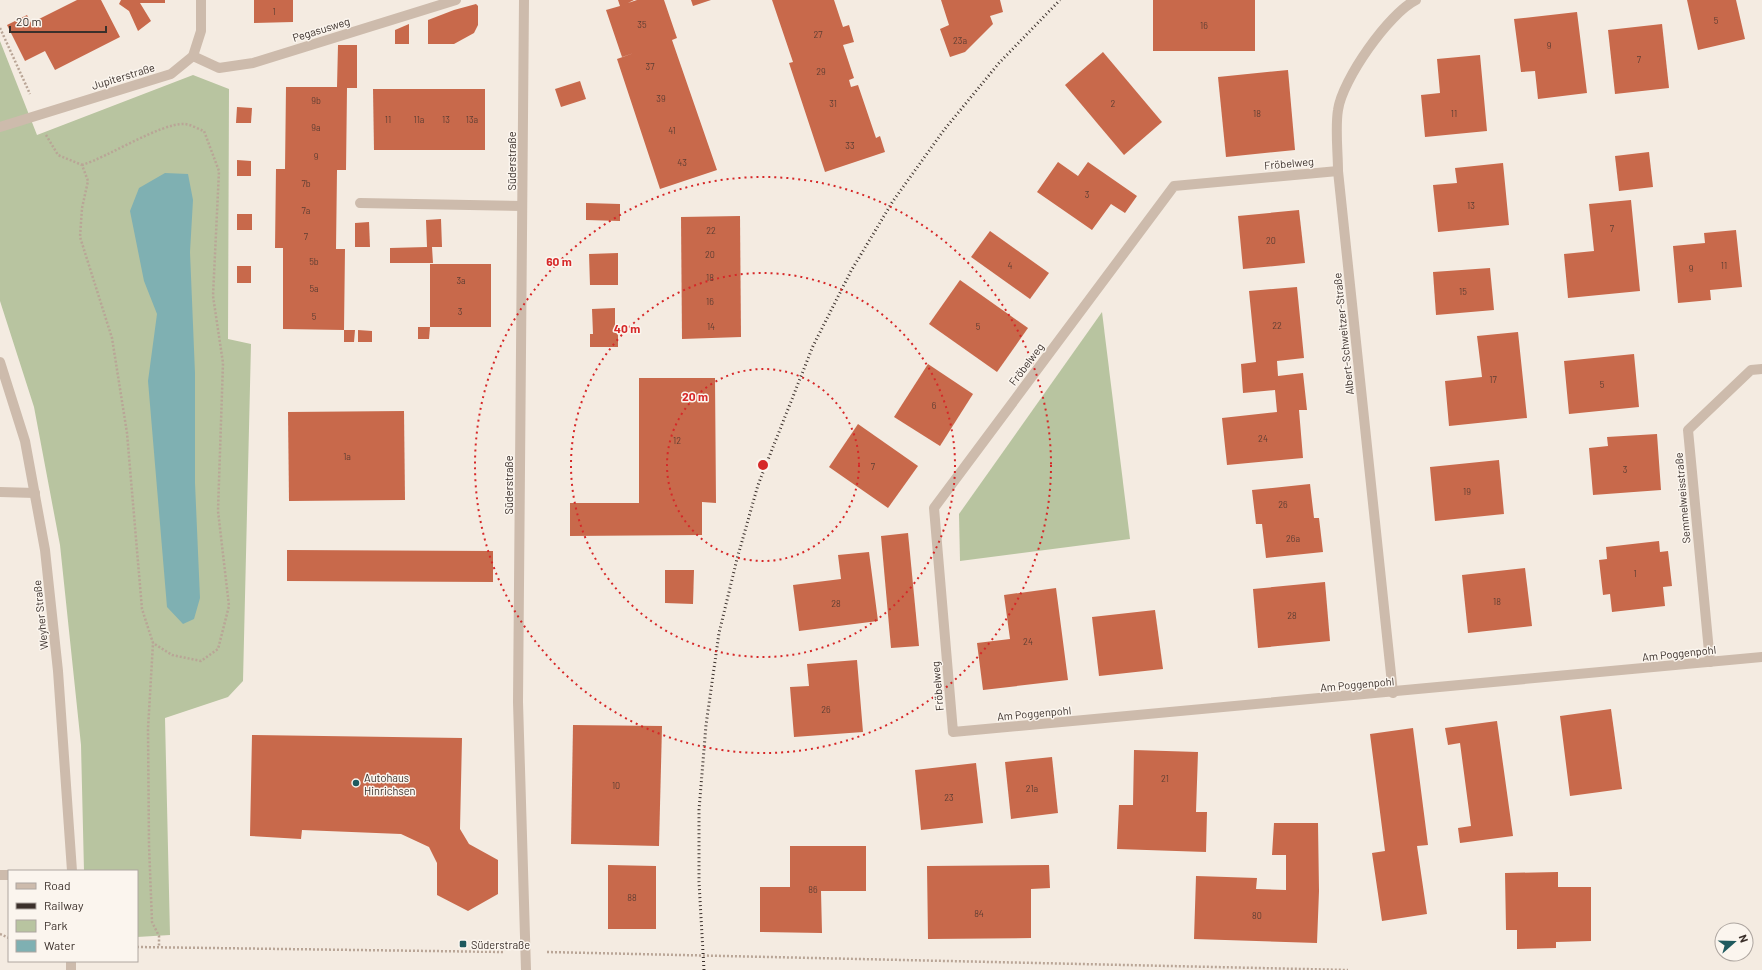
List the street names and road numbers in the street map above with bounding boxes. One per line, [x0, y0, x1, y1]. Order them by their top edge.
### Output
street label: Pegasusweg [291, 14, 351, 44]
street label: Jupiterstraße [90, 60, 156, 92]
street label: Süderstraße [505, 131, 518, 191]
street label: Fröbelweg [1264, 154, 1314, 172]
street label: Albert-Schweitzer-Straße [1330, 272, 1356, 396]
street label: Fröbelweg [1006, 340, 1046, 388]
street label: Semmelweisstraße [1672, 452, 1692, 544]
street label: Süderstraße [502, 455, 515, 515]
street label: Weyher Straße [30, 579, 50, 650]
street label: Am Poggenpohl [1641, 643, 1717, 663]
street label: Fröbelweg [928, 661, 946, 711]
street label: Am Poggenpohl [1319, 674, 1395, 694]
street label: Am Poggenpohl [996, 703, 1072, 723]

